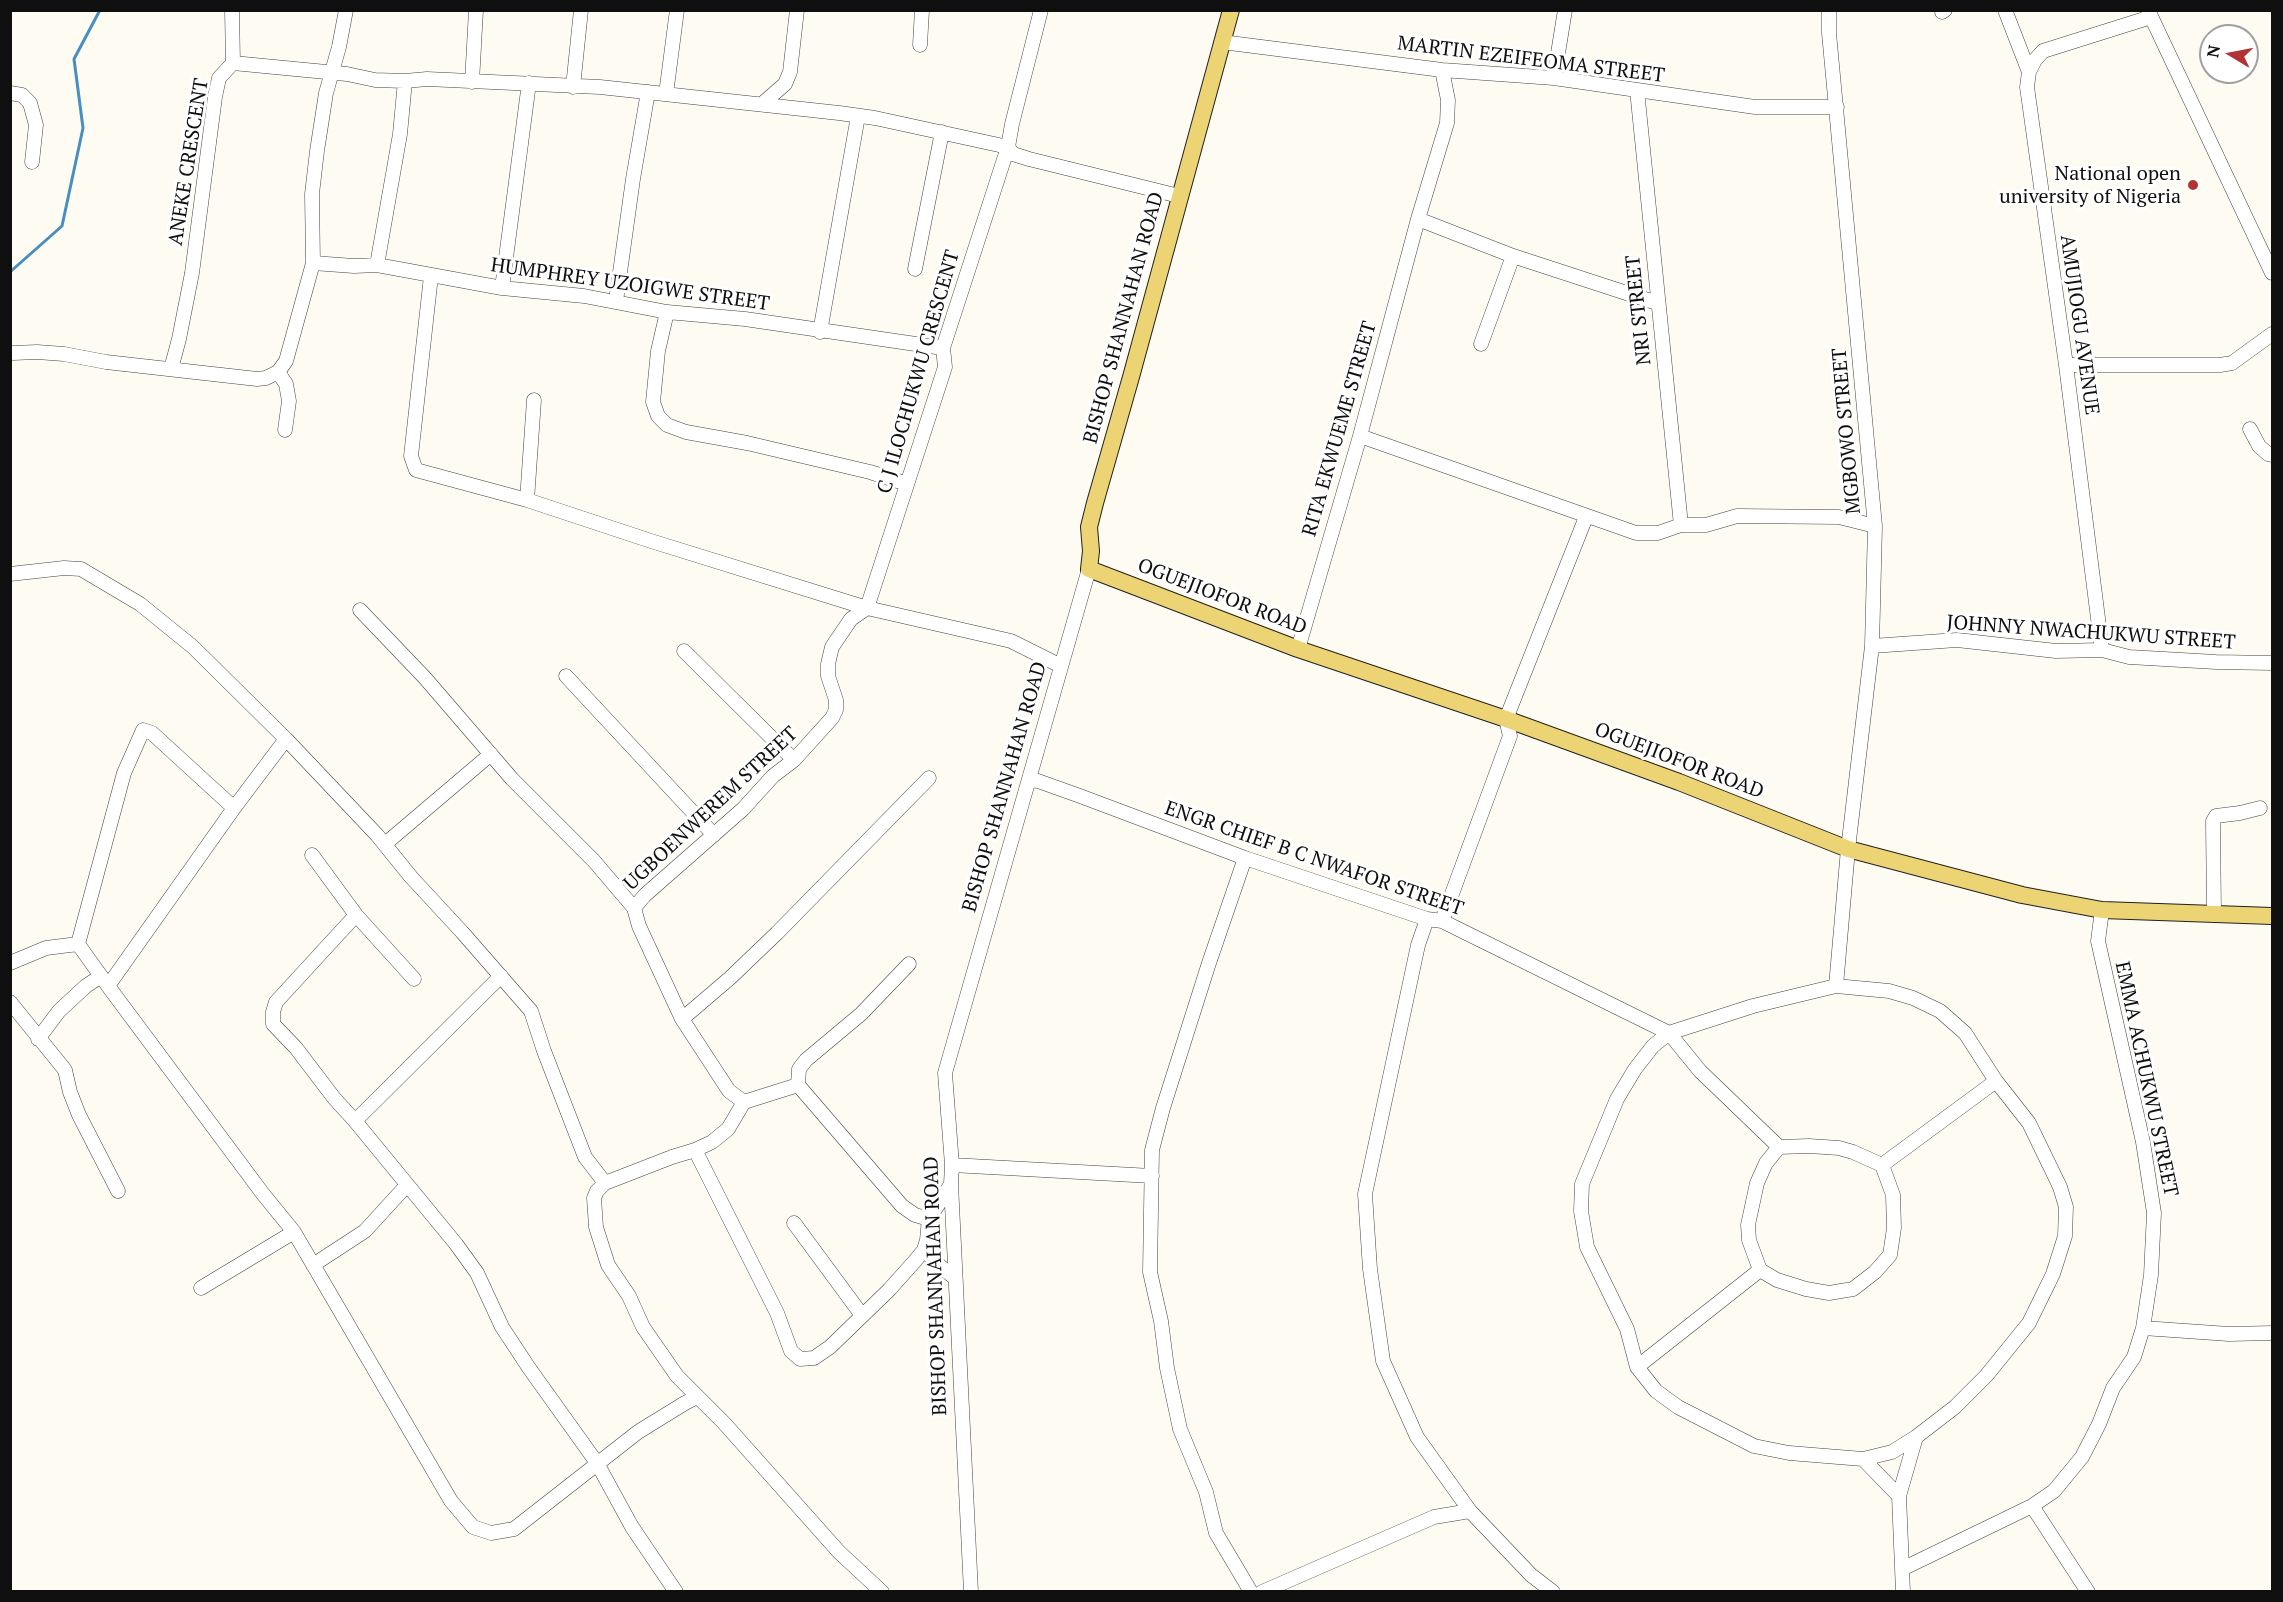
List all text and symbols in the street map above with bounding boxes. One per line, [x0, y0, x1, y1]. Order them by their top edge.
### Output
north arrow [2199, 24, 2259, 84]
street label: MARTIN EZEIFEOMA STREET [1396, 32, 1666, 88]
text: N [2201, 43, 2225, 59]
street label: ANEKE CRESCENT [164, 77, 214, 247]
place label: National open university of Nigeria [1999, 162, 2181, 209]
marker: National open university of Nigeria [2186, 178, 2200, 192]
street label: BISHOP SHANNAHAN ROAD [1079, 190, 1169, 446]
street label: AMUJIOGU AVENUE [2054, 233, 2104, 417]
street label: C J ILOCHUKWU CRESCENT [873, 248, 965, 496]
street label: HUMPHREY UZOIGWE STREET [489, 254, 771, 316]
street label: NRI STREET [1621, 254, 1657, 366]
street label: RITA EKWUEME STREET [1298, 319, 1382, 539]
street label: MGBOWO STREET [1828, 347, 1866, 515]
street label: OGUEJIOFOR ROAD [1134, 554, 1310, 640]
street label: JOHNNY NWACHUKWU STREET [1946, 611, 2236, 655]
street label: BISHOP SHANNAHAN ROAD [958, 659, 1052, 915]
street label: OGUEJIOFOR ROAD [1591, 718, 1767, 804]
street label: UGBOENWEREM STREET [619, 722, 803, 896]
street label: ENGR CHIEF B C NWAFOR STREET [1161, 796, 1467, 922]
street label: EMMA ACHUKWU STREET [2109, 959, 2183, 1199]
street label: BISHOP SHANNAHAN ROAD [919, 1156, 953, 1416]

